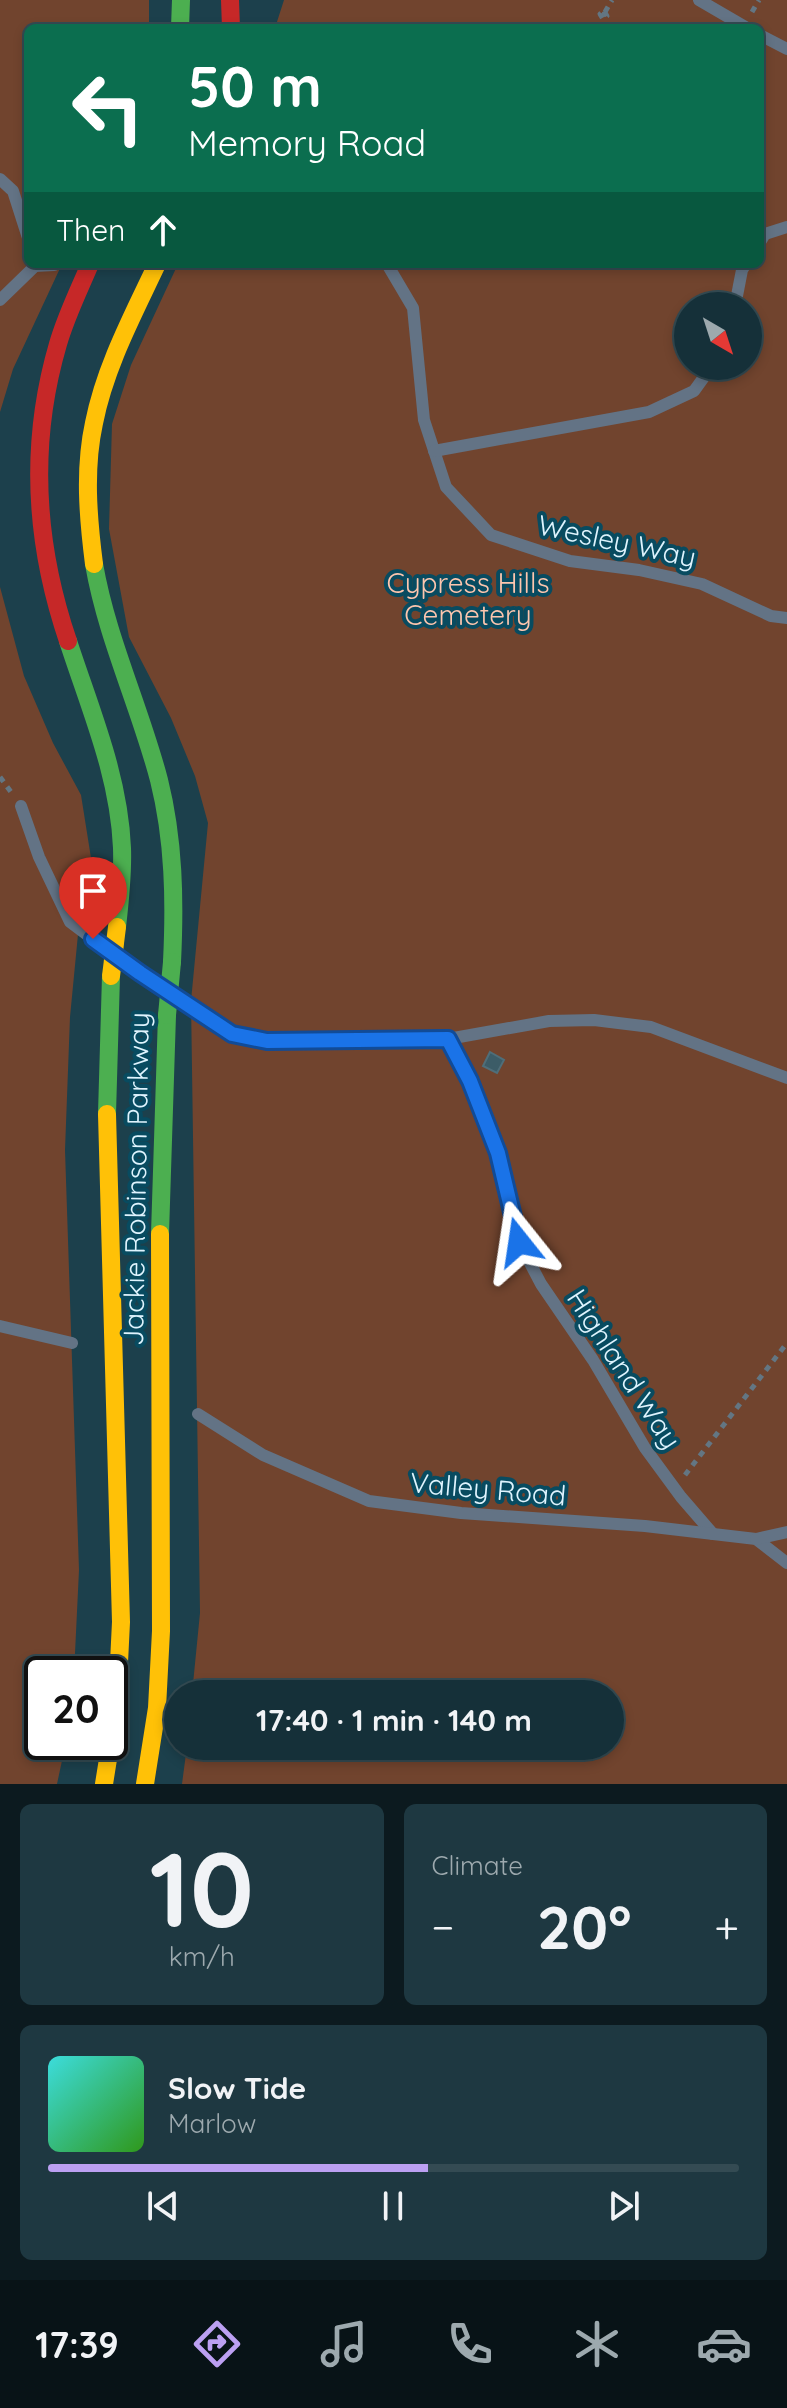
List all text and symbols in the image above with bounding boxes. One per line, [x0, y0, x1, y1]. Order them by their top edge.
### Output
text: 50 m [188, 51, 322, 121]
icon: left [56, 56, 160, 160]
text: Memory Road [188, 120, 426, 165]
icon: ahead [141, 208, 185, 252]
text: Then [56, 211, 125, 249]
north arrow [674, 292, 762, 380]
map controls [674, 292, 762, 380]
street label: Wesley Way [535, 507, 699, 574]
park label: Cypress Hills Cemetery [386, 565, 550, 632]
pin [59, 857, 127, 939]
icon: arrive [71, 869, 115, 913]
street label: Jackie Robinson Parkway [115, 1012, 156, 1346]
position arrow [477, 1200, 561, 1284]
street label: Highland Way [560, 1282, 689, 1455]
street label: Valley Road [409, 1464, 568, 1513]
speed limit sign: 20 [24, 1656, 128, 1760]
text: 17:40 · 1 min · 140 m [256, 1701, 532, 1739]
text: 10 [150, 1823, 254, 1953]
text: Climate [432, 1849, 523, 1882]
text: 20° [537, 1889, 632, 1964]
text: − [432, 1899, 454, 1954]
text: + [714, 1899, 739, 1954]
text: km/h [169, 1940, 235, 1973]
text: Slow Tide [168, 2069, 306, 2107]
text: Marlow [168, 2107, 256, 2140]
icon: previous [141, 2184, 185, 2228]
icon: pause [371, 2184, 415, 2228]
icon: next [602, 2184, 646, 2228]
icon: directions [189, 2316, 245, 2372]
icon: music [316, 2316, 372, 2372]
icon: phone [442, 2316, 498, 2372]
icon: climate [569, 2316, 625, 2372]
icon: car [696, 2316, 752, 2372]
text: 17:39 [35, 2322, 119, 2367]

